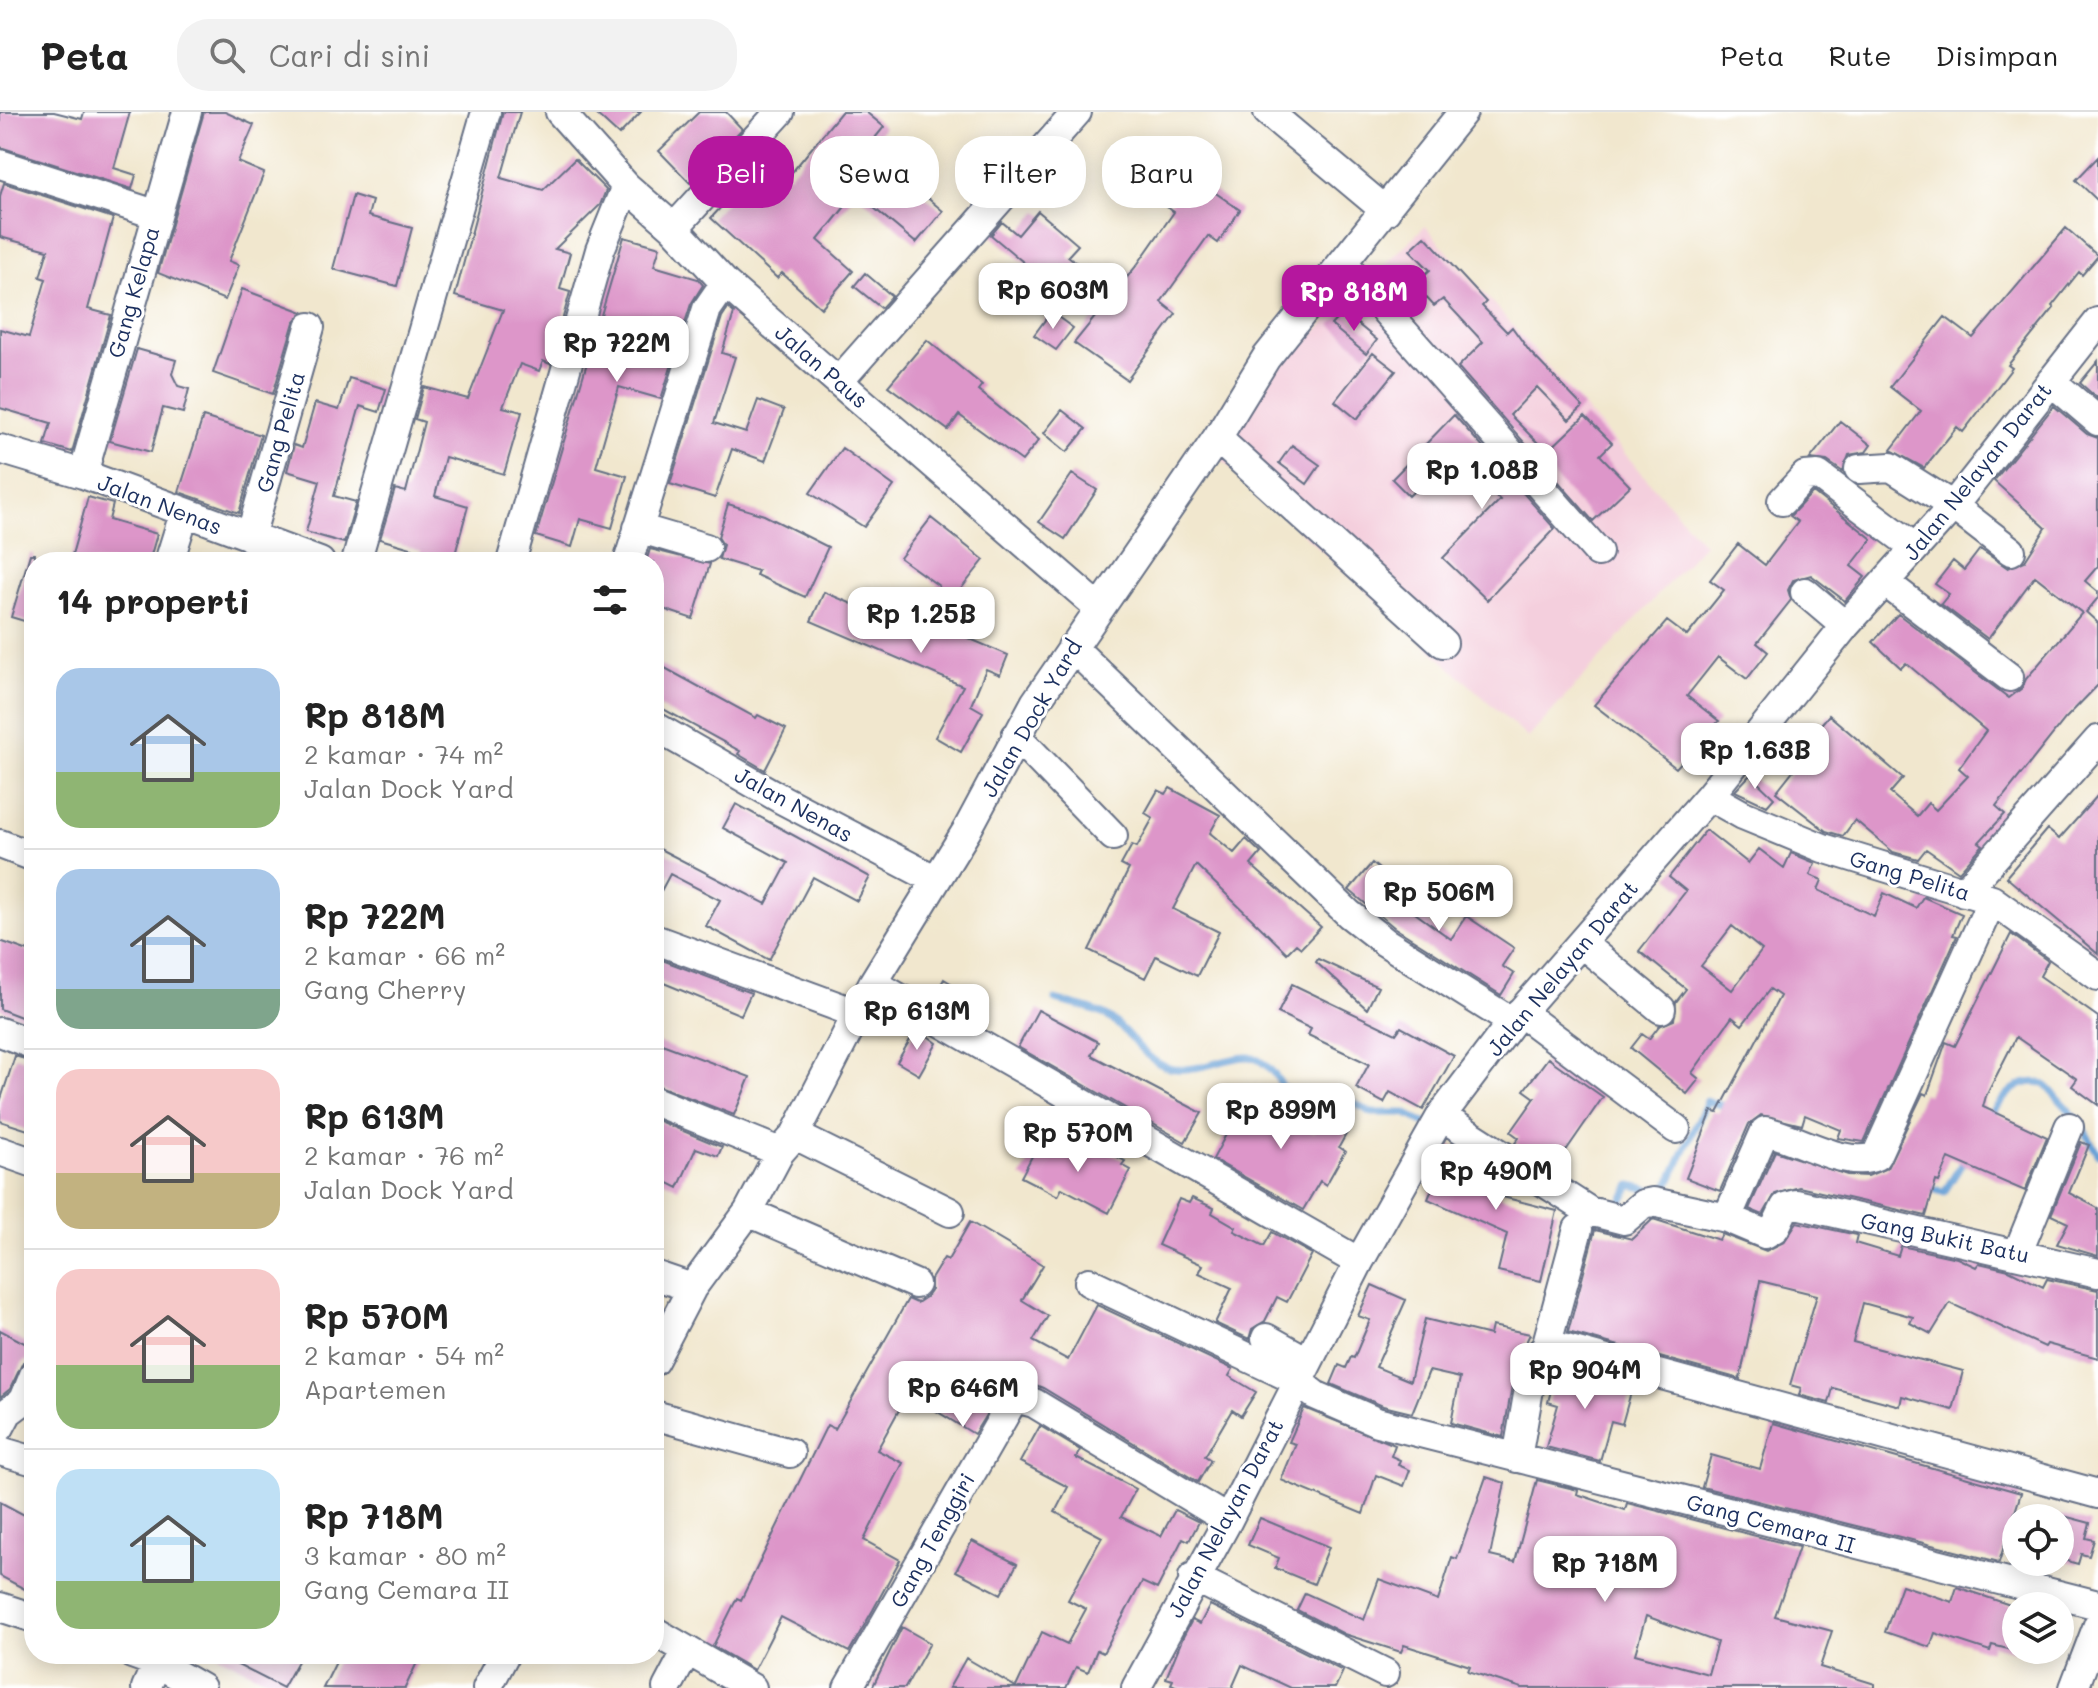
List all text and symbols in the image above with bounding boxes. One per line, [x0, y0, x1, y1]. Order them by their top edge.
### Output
search box [177, 19, 737, 91]
text: Peta [40, 30, 129, 80]
icon: search [205, 33, 249, 77]
text: Cari di sini [269, 35, 430, 75]
text: Peta [1720, 37, 1785, 73]
text: Rute [1829, 37, 1891, 73]
text: Disimpan [1935, 37, 2058, 73]
chip: Beli [688, 136, 794, 208]
chip: Sewa [810, 136, 939, 208]
chip: Filter [955, 136, 1086, 208]
chip: Baru [1102, 136, 1222, 208]
street label: Gang Kelapa [100, 223, 166, 361]
pin: Rp 603M [979, 263, 1127, 331]
pin: Rp 818M [1280, 265, 1428, 333]
text: Rp 603M [997, 272, 1109, 306]
text: Rp 818M [1300, 274, 1408, 308]
pin: Rp 722M [543, 316, 691, 384]
street label: Jalan Paus [769, 318, 875, 414]
text: Rp 722M [563, 325, 671, 359]
street label: Gang Pelita [249, 368, 311, 496]
street label: Jalan Nelayan Darat [1896, 376, 2058, 566]
pin: Rp 1.08B [1399, 443, 1565, 511]
text: Rp 1.08B [1425, 452, 1539, 486]
street label: Jalan Nenas [94, 467, 226, 541]
text: 14 properti [56, 578, 251, 623]
icon: filters [588, 578, 632, 622]
pin: Rp 1.25B [838, 587, 1004, 655]
text: Rp 1.25B [866, 596, 976, 630]
street label: Jalan Dock Yard [974, 634, 1088, 802]
text: Rp 818M [304, 692, 446, 737]
icon: home [120, 700, 216, 796]
pin: Rp 1.63B [1672, 723, 1838, 791]
text: Rp 1.63B [1699, 732, 1811, 766]
text: 2 kamar · 74 m² [304, 737, 503, 771]
street label: Jalan Nenas [730, 760, 858, 848]
text: Jalan Dock Yard [304, 771, 513, 805]
street label: Gang Pelita [1846, 843, 1974, 907]
pin: Rp 506M [1365, 865, 1513, 933]
text: Rp 506M [1383, 874, 1495, 908]
street label: Jalan Nelayan Darat [1480, 874, 1644, 1062]
text: Rp 722M [304, 893, 446, 938]
icon: home [120, 901, 216, 997]
text: 2 kamar · 66 m² [304, 938, 505, 972]
text: Gang Cherry [304, 972, 466, 1006]
pin: Rp 613M [843, 984, 991, 1052]
text: Rp 613M [863, 993, 971, 1027]
pin: Rp 899M [1207, 1083, 1355, 1151]
text: Rp 899M [1225, 1092, 1337, 1126]
text: Rp 613M [304, 1093, 445, 1138]
icon: home [120, 1101, 216, 1197]
pin: Rp 570M [1004, 1106, 1152, 1174]
text: Rp 570M [1022, 1115, 1134, 1149]
text: 2 kamar · 76 m² [304, 1138, 504, 1172]
pin: Rp 490M [1422, 1144, 1570, 1212]
text: Rp 490M [1439, 1153, 1553, 1187]
text: Jalan Dock Yard [304, 1172, 513, 1206]
street label: Gang Bukit Batu [1858, 1205, 2032, 1269]
text: Rp 570M [304, 1293, 449, 1338]
icon: home [120, 1301, 216, 1397]
text: 2 kamar · 54 m² [304, 1338, 504, 1372]
pin: Rp 904M [1511, 1343, 1659, 1411]
text: Rp 904M [1528, 1352, 1642, 1386]
pin: Rp 646M [889, 1361, 1037, 1429]
text: Rp 646M [907, 1370, 1019, 1404]
text: Apartemen [304, 1372, 446, 1406]
street label: Jalan Nelayan Darat [1160, 1414, 1290, 1622]
street label: Gang Tenggiri [883, 1467, 981, 1613]
street label: Gang Cemara II [1683, 1487, 1859, 1559]
text: Rp 718M [304, 1493, 444, 1538]
icon: home [120, 1501, 216, 1597]
map controls [2002, 1504, 2074, 1664]
button: locate [2002, 1504, 2074, 1576]
pin: Rp 718M [1531, 1536, 1679, 1604]
text: 3 kamar · 80 m² [304, 1538, 506, 1572]
text: Rp 718M [1552, 1545, 1658, 1579]
text: Gang Cemara II [304, 1572, 509, 1606]
button: layers [2002, 1592, 2074, 1664]

